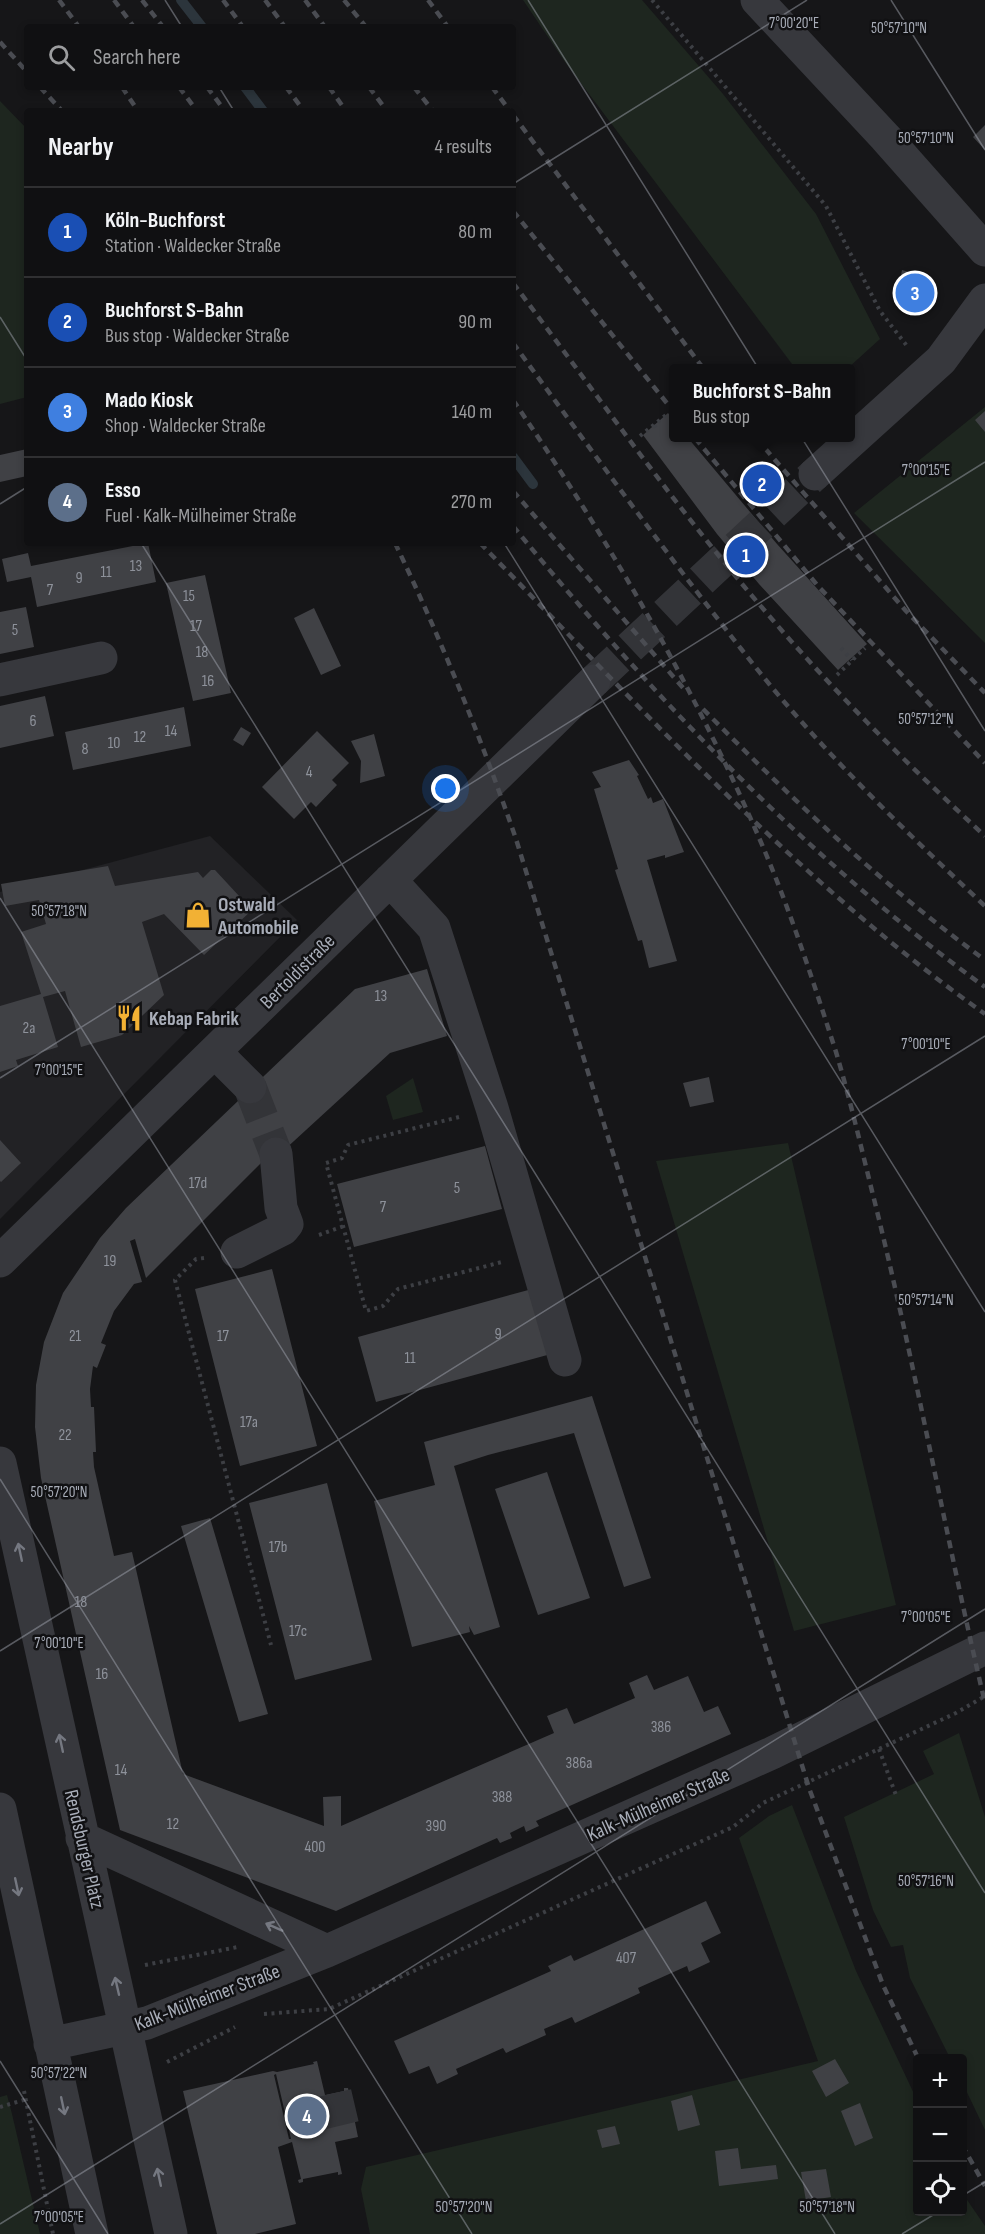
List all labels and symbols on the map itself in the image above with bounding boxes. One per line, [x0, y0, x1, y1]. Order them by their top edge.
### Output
text: 7°00'20"E [769, 14, 819, 33]
text: 50°57'10"N [871, 19, 927, 38]
text: 50°57'10"N [898, 129, 954, 148]
pin: 3 [896, 270, 934, 316]
text: 7°00'15"E [902, 461, 950, 480]
pin: 2 [742, 462, 782, 506]
pin: 1 [726, 532, 766, 578]
house number: 13 [130, 557, 142, 576]
house number: 11 [100, 563, 112, 582]
house number: 9 [75, 569, 83, 588]
house number: 7 [47, 581, 54, 600]
house number: 15 [183, 587, 195, 606]
house number: 17 [190, 617, 203, 636]
house number: 5 [12, 621, 18, 640]
house number: 18 [196, 643, 208, 662]
house number: 16 [202, 672, 214, 691]
text: 50°57'12"N [898, 710, 954, 729]
house number: 6 [29, 712, 37, 731]
house number: 14 [165, 722, 177, 741]
house number: 12 [134, 728, 146, 747]
house number: 10 [108, 734, 120, 753]
house number: 8 [81, 740, 89, 759]
house number: 4 [306, 763, 313, 782]
your location [431, 774, 460, 803]
place label: Ostwald Automobile [217, 893, 299, 940]
shop icon: Ostwald Automobile [183, 900, 213, 930]
text: 50°57'18"N [31, 902, 87, 921]
street label: Bertoldistraße [255, 929, 340, 1014]
house number: 13 [375, 987, 387, 1006]
restaurant icon: Kebap Fabrik [114, 1003, 144, 1033]
place label: Kebap Fabrik [149, 1007, 239, 1031]
house number: 2a [23, 1019, 35, 1038]
text: 7°00'10"E [901, 1035, 951, 1054]
text: 7°00'15"E [35, 1061, 83, 1080]
house number: 17d [189, 1174, 207, 1193]
house number: 5 [454, 1179, 460, 1198]
house number: 7 [380, 1198, 387, 1217]
house number: 19 [104, 1252, 116, 1271]
text: 50°57'14"N [898, 1291, 954, 1310]
house number: 9 [494, 1325, 502, 1344]
house number: 21 [69, 1327, 82, 1346]
house number: 17 [217, 1327, 230, 1346]
house number: 11 [404, 1349, 416, 1368]
house number: 17a [240, 1413, 258, 1432]
house number: 22 [58, 1426, 72, 1445]
text: 50°57'20"N [31, 1483, 87, 1502]
house number: 17b [269, 1538, 287, 1557]
one-way arrow [13, 1543, 25, 1562]
house number: 18 [75, 1593, 87, 1612]
text: 7°00'05"E [901, 1608, 951, 1627]
house number: 17c [289, 1622, 307, 1641]
text: 7°00'10"E [34, 1634, 84, 1653]
house number: 16 [96, 1665, 108, 1684]
house number: 386 [651, 1718, 671, 1737]
one-way arrow [55, 1734, 67, 1753]
house number: 386a [566, 1754, 592, 1773]
house number: 14 [115, 1761, 127, 1780]
street label: Kalk-Mülheimer Straße [583, 1763, 733, 1847]
street label: Rendsburger Platz [59, 1788, 109, 1911]
house number: 388 [492, 1788, 512, 1807]
house number: 12 [167, 1815, 179, 1834]
house number: 390 [426, 1817, 446, 1836]
house number: 400 [305, 1838, 325, 1857]
text: 50°57'16"N [898, 1872, 954, 1891]
one-way arrow [11, 1877, 23, 1896]
one-way arrow [266, 1921, 284, 1932]
house number: 407 [616, 1949, 637, 1968]
street label: Kalk-Mülheimer Straße [131, 1959, 283, 2037]
one-way arrow [110, 1977, 122, 1996]
text: 50°57'22"N [31, 2064, 87, 2083]
pin: 4 [288, 2094, 326, 2138]
one-way arrow [58, 2096, 70, 2115]
one-way arrow [153, 2168, 164, 2187]
text: 50°57'20"N [436, 2198, 492, 2217]
text: 50°57'18"N [799, 2198, 855, 2217]
text: 7°00'05"E [34, 2208, 84, 2227]

